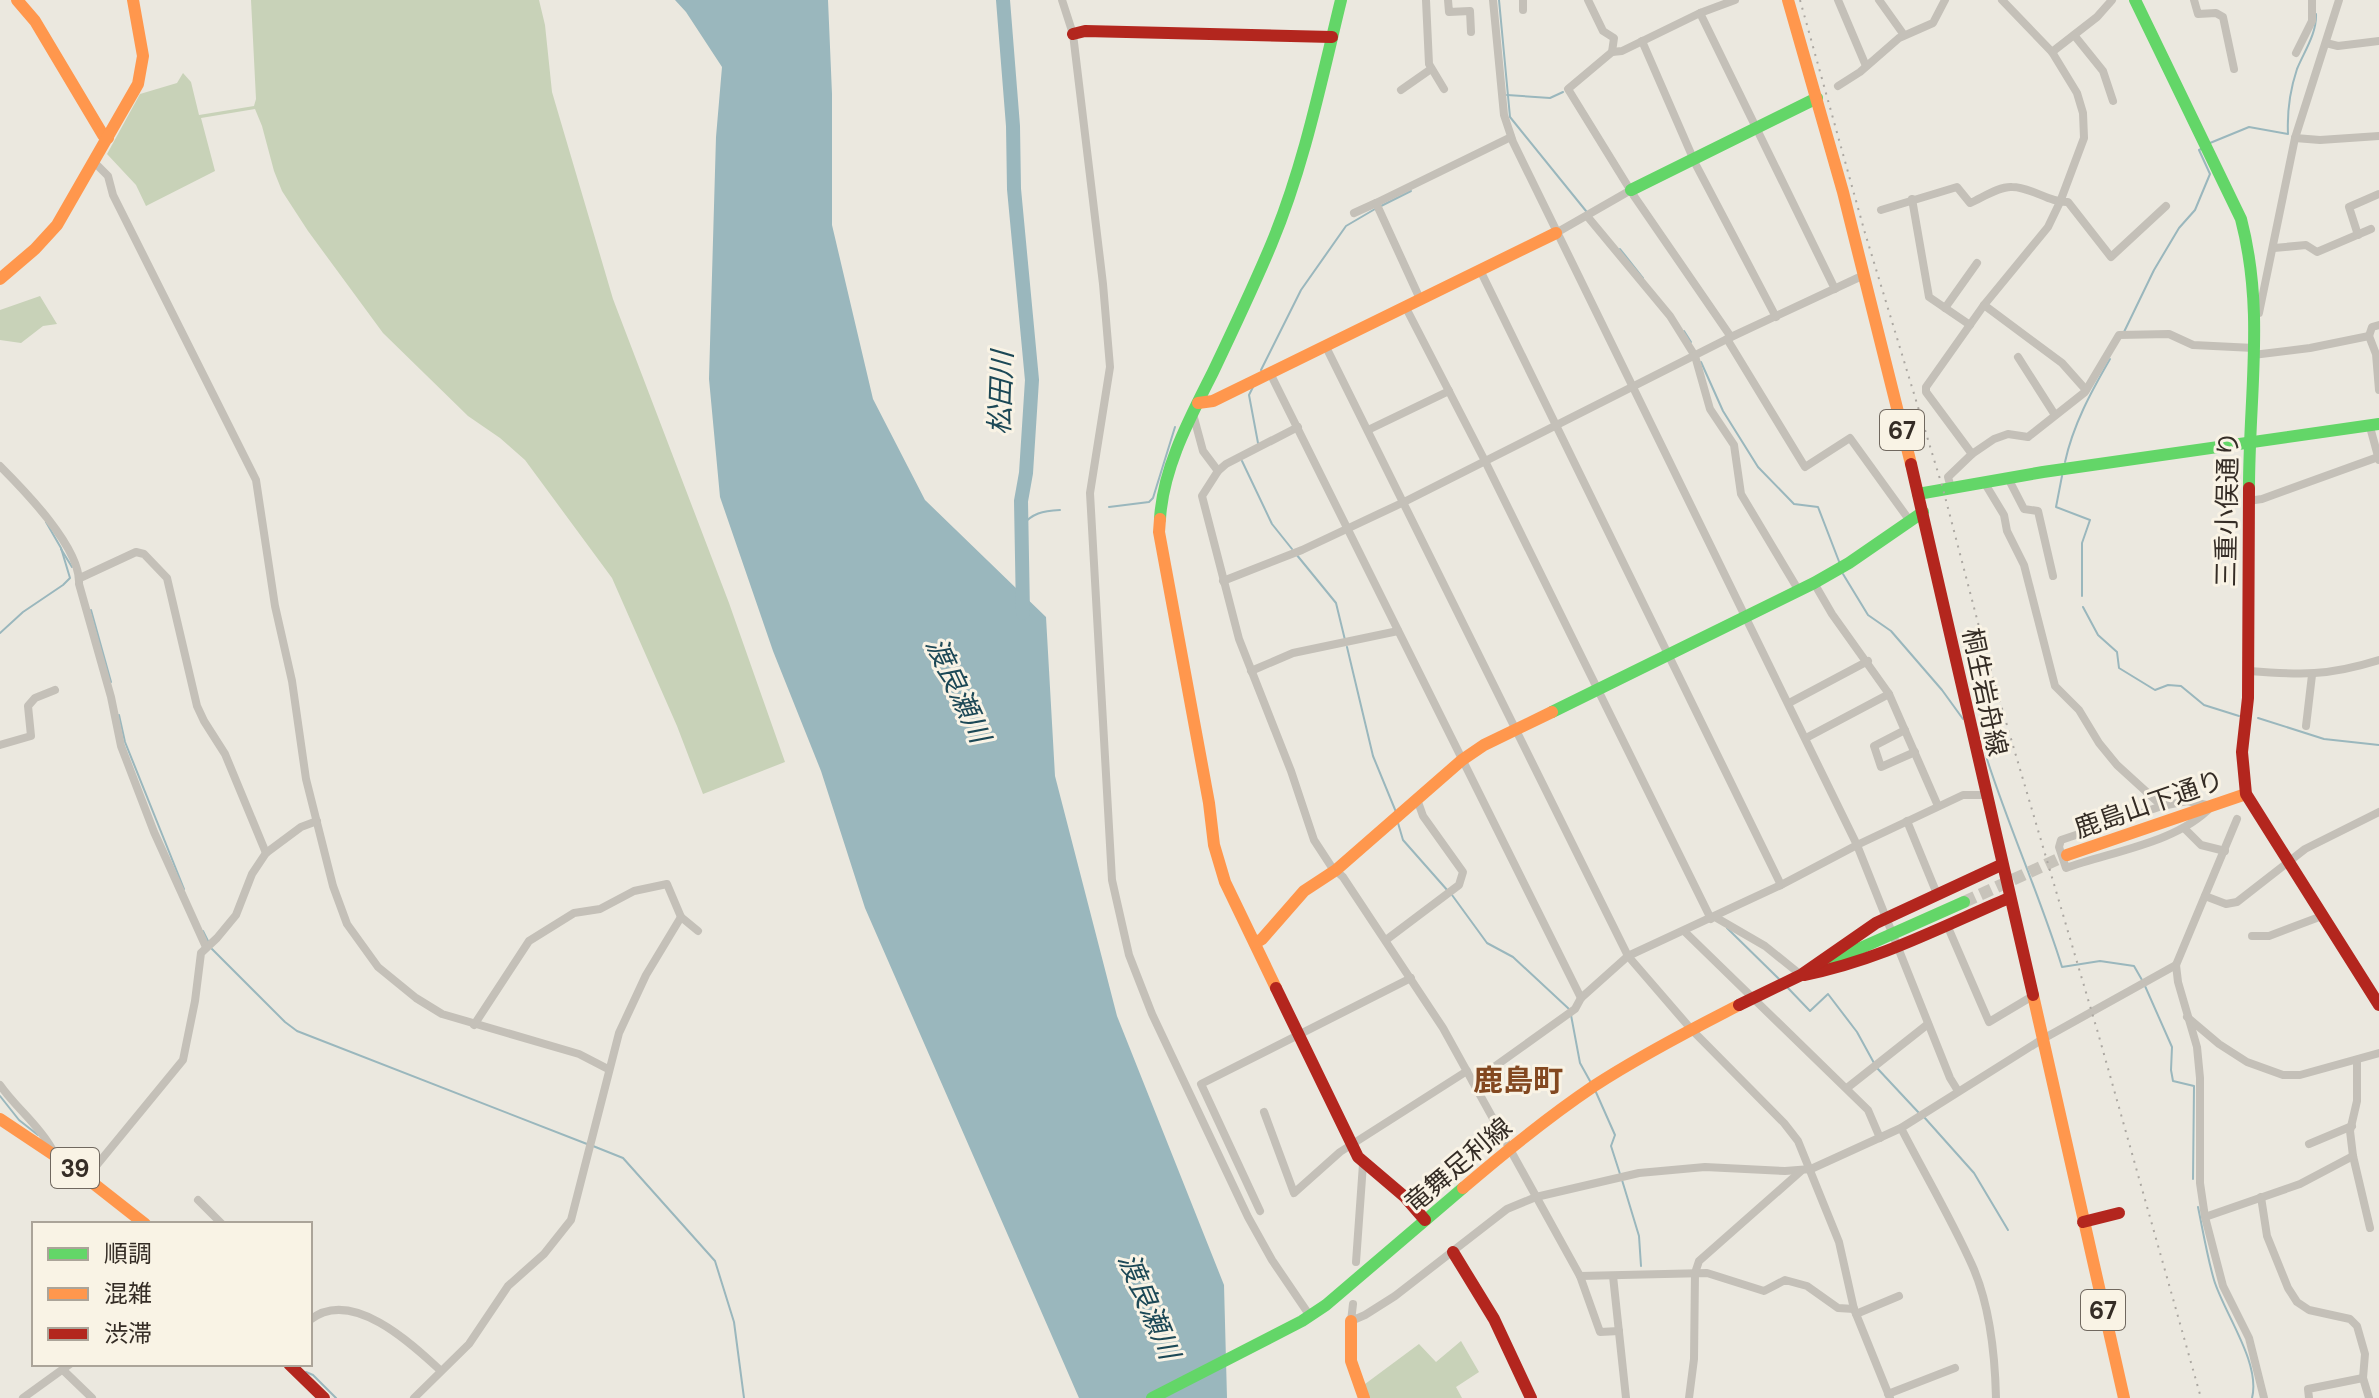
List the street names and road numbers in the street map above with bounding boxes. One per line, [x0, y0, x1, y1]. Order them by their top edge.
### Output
road number: 67 [1880, 410, 1924, 450]
street label: 三重小俣通り [2209, 431, 2245, 587]
street label: 桐生岩舟線 [1955, 625, 2015, 759]
street label: 鹿島山下通り [2070, 763, 2228, 845]
street label: 竜舞足利線 [1397, 1110, 1519, 1220]
road number: 39 [51, 1148, 99, 1188]
road number: 67 [2081, 1290, 2125, 1330]

